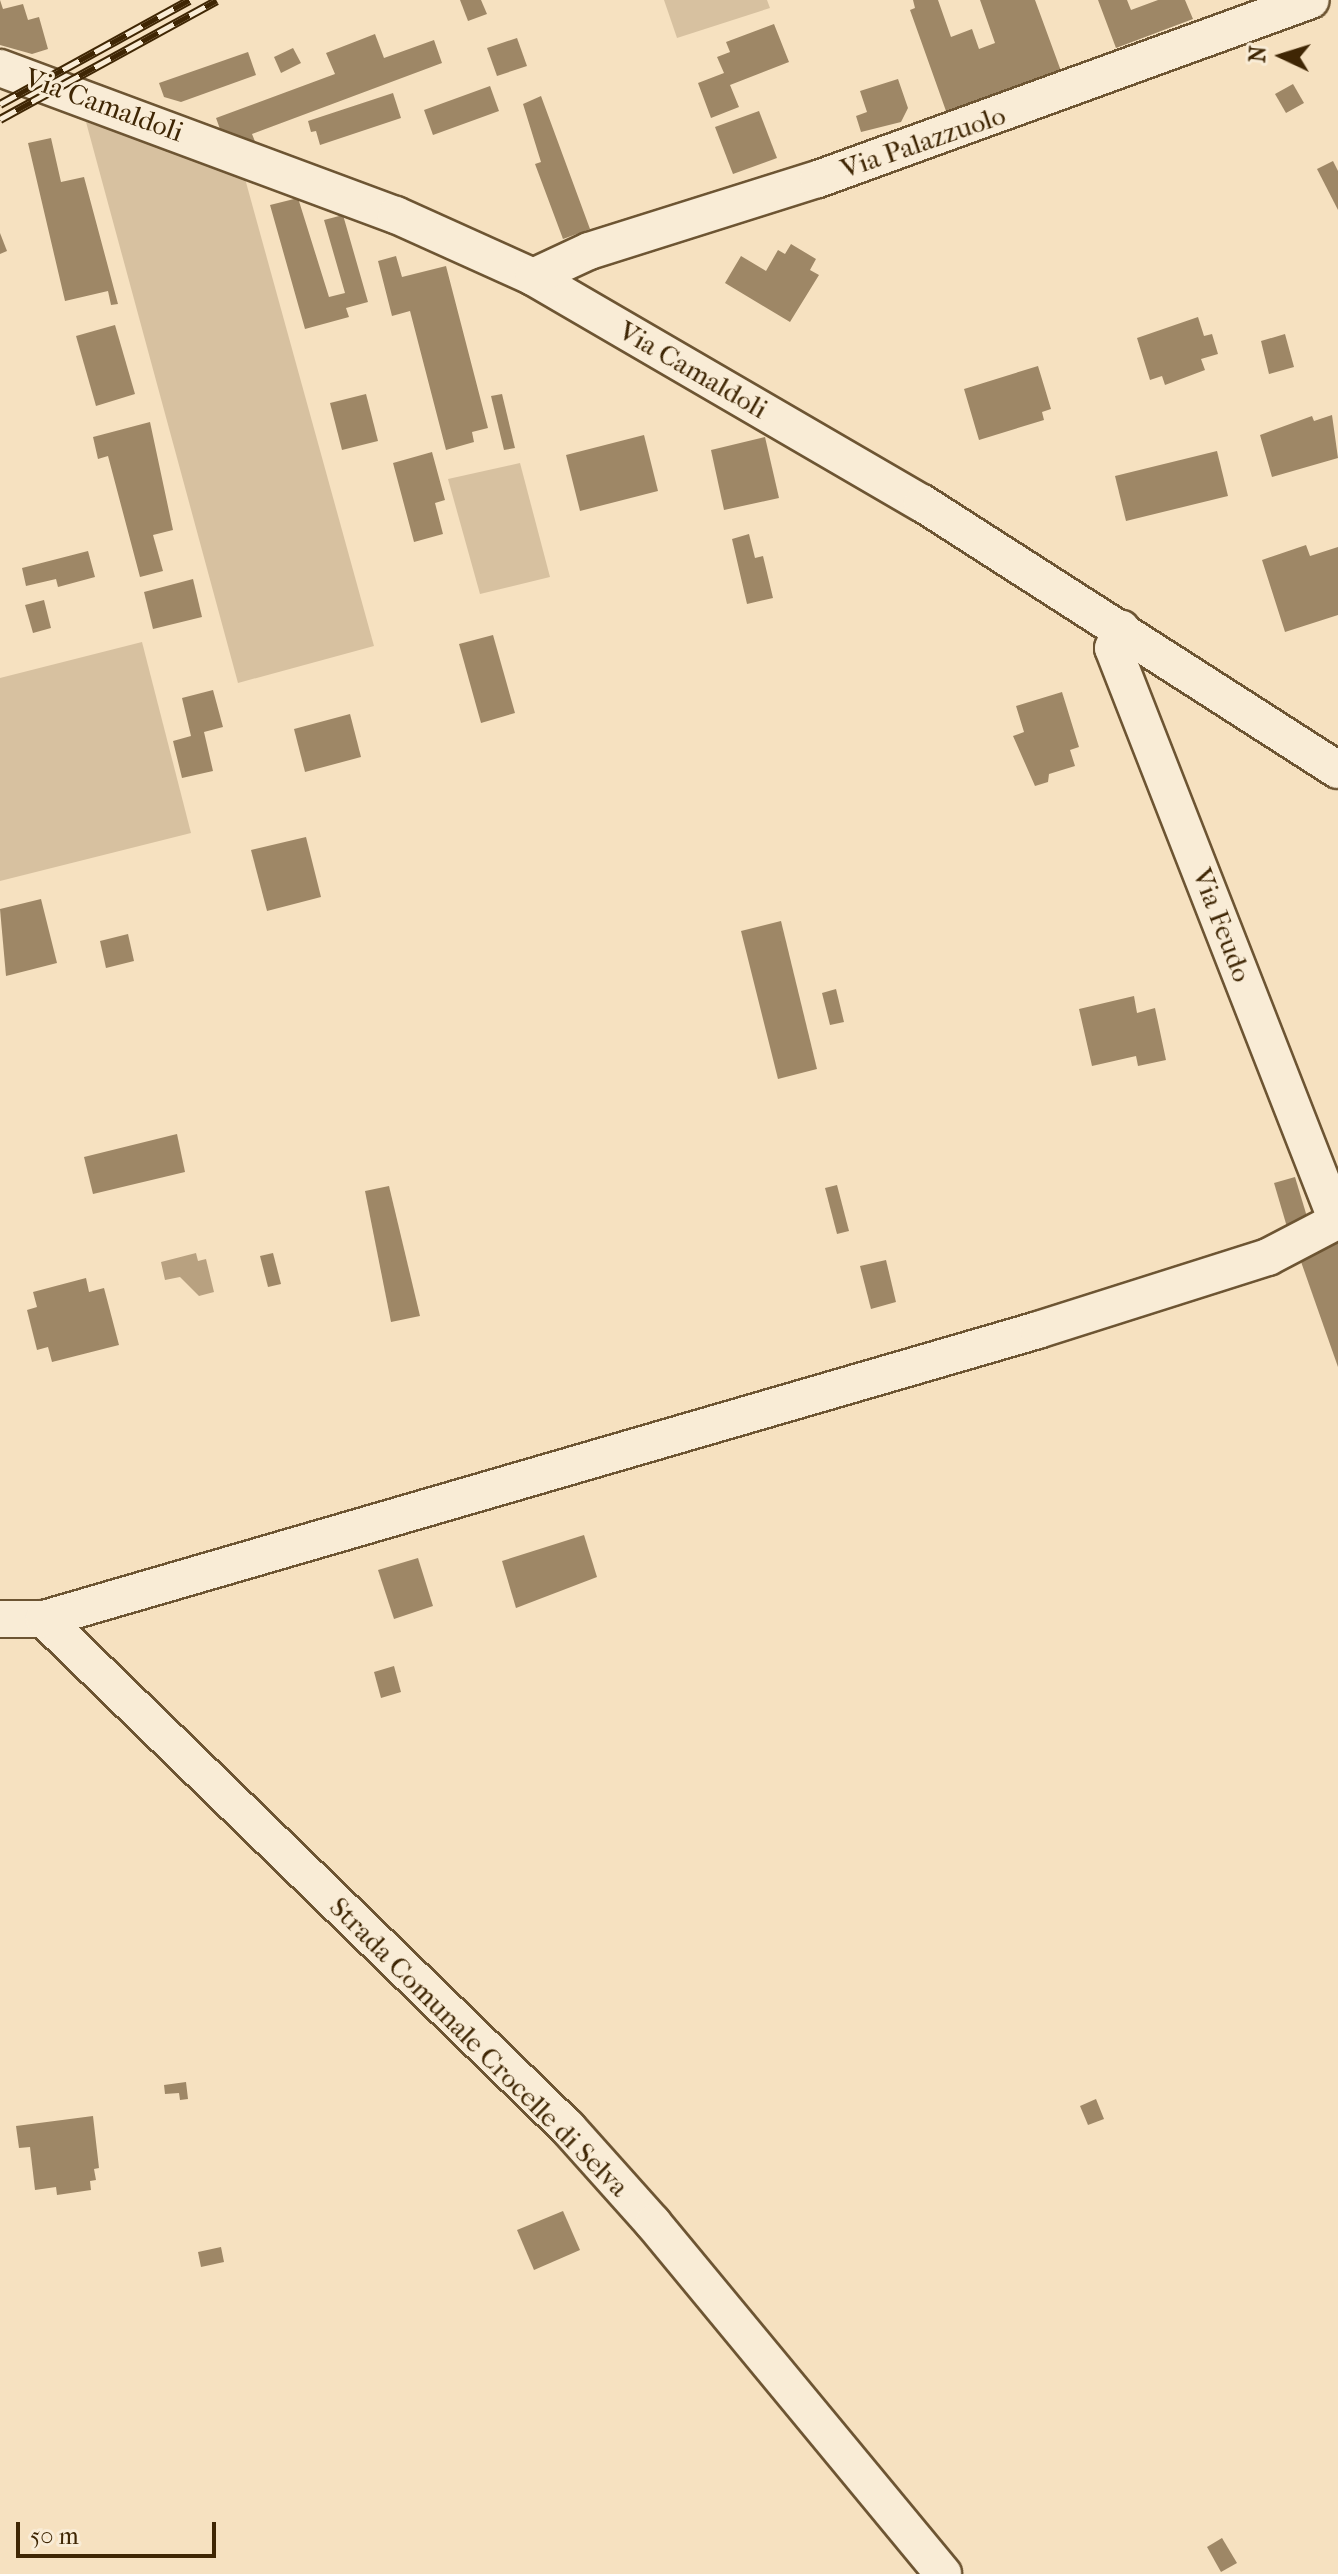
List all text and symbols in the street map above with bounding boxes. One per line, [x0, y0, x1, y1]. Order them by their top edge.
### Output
north arrow [1242, 16, 1322, 96]
text: N [1245, 45, 1272, 64]
street label: Via Camaldoli [20, 61, 188, 149]
street label: Via Palazzuolo [836, 98, 1010, 186]
street label: Via Camaldoli [613, 314, 773, 426]
street label: Via Feudo [1185, 863, 1259, 987]
street label: Strada Comunale Crocelle di Selva [322, 1890, 636, 2204]
scale bar [20, 2506, 220, 2556]
text: 50 m [30, 2522, 79, 2550]

